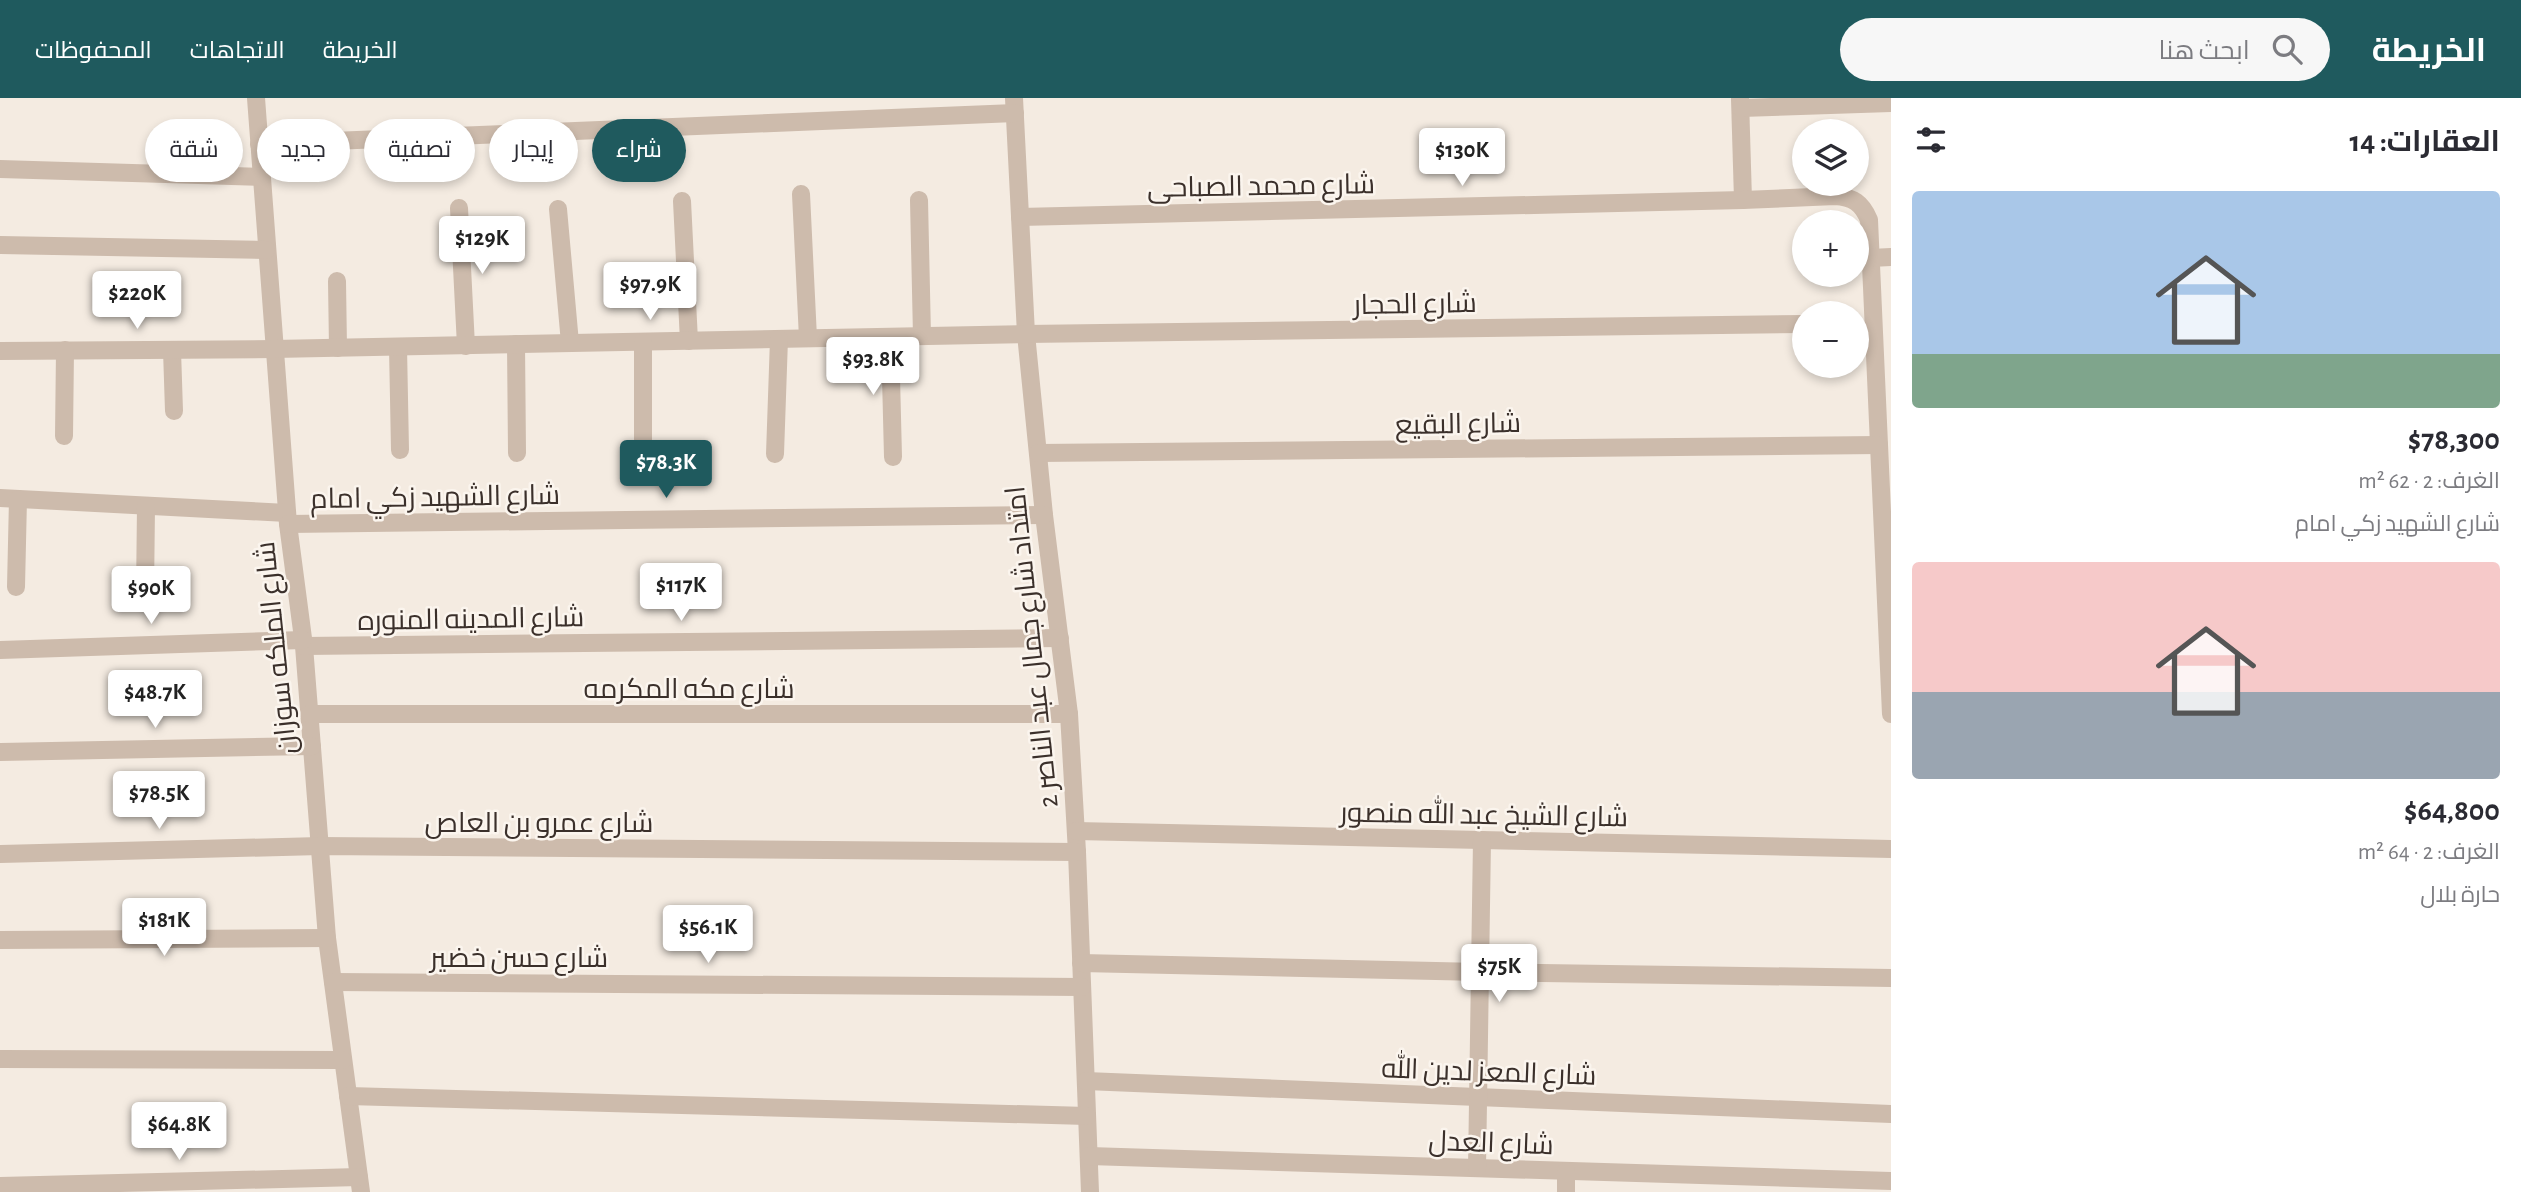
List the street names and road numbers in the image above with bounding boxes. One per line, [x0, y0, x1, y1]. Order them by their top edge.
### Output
street label: شارع محمد الصباحى [1147, 170, 1375, 206]
street label: شارع الحجار [1351, 289, 1477, 323]
street label: شارع البقيع [1395, 409, 1521, 443]
street label: شارع الشهيد زكي امام [310, 481, 560, 520]
street label: امتداد شارع جمال عبد الناصر 2 [1001, 484, 1067, 809]
street label: شارع الملكه سوزان [251, 540, 305, 756]
street label: شارع المدينه المنوره [357, 603, 585, 639]
street label: شارع مكه المكرمه [583, 675, 795, 707]
street label: شارع الشيخ عبد الله منصور [1338, 793, 1628, 836]
street label: شارع عمرو بن العاص [425, 809, 653, 841]
street label: شارع حسن خضير [428, 944, 608, 976]
street label: شارع المعز لدين الله [1381, 1049, 1597, 1094]
street label: شارع العدل [1428, 1127, 1554, 1163]

